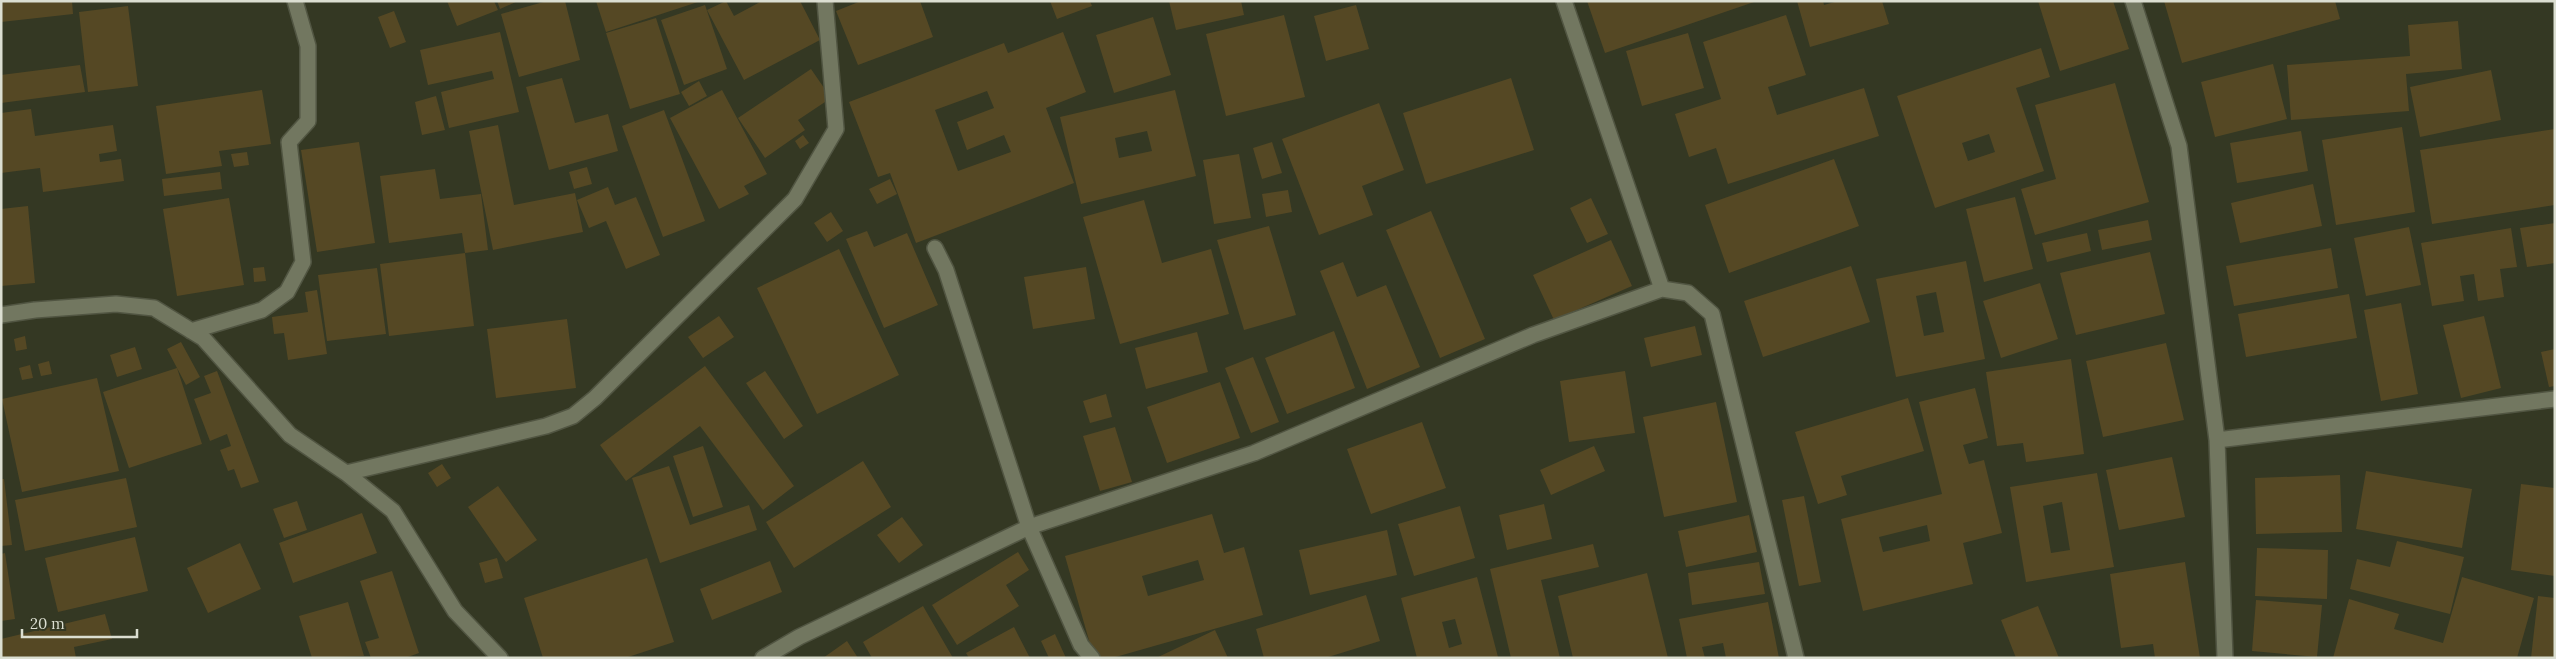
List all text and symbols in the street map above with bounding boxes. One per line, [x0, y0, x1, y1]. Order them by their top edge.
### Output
scale bar [22, 606, 138, 638]
text: 20 m [30, 614, 65, 633]

